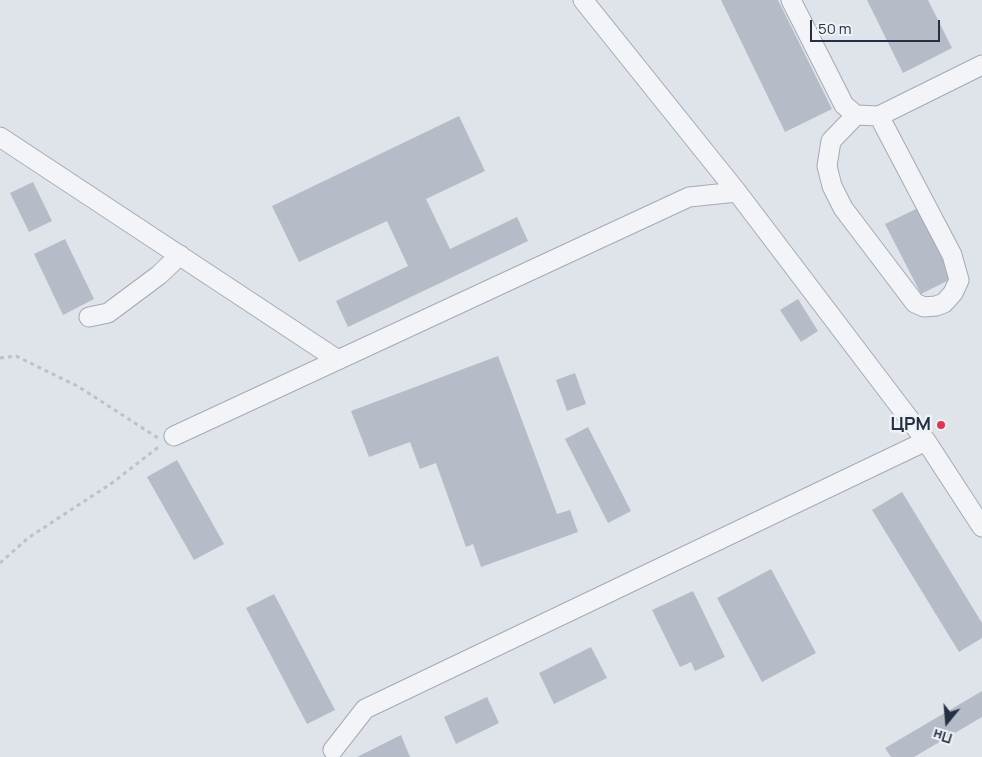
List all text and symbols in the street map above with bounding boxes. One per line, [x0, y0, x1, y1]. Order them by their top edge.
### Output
scale bar [812, 10, 942, 42]
text: 50 m [818, 18, 852, 39]
place label: ЦРМ [891, 414, 931, 436]
marker: ЦРМ [935, 419, 947, 431]
north arrow [922, 697, 972, 747]
text: Пн [931, 725, 954, 749]

